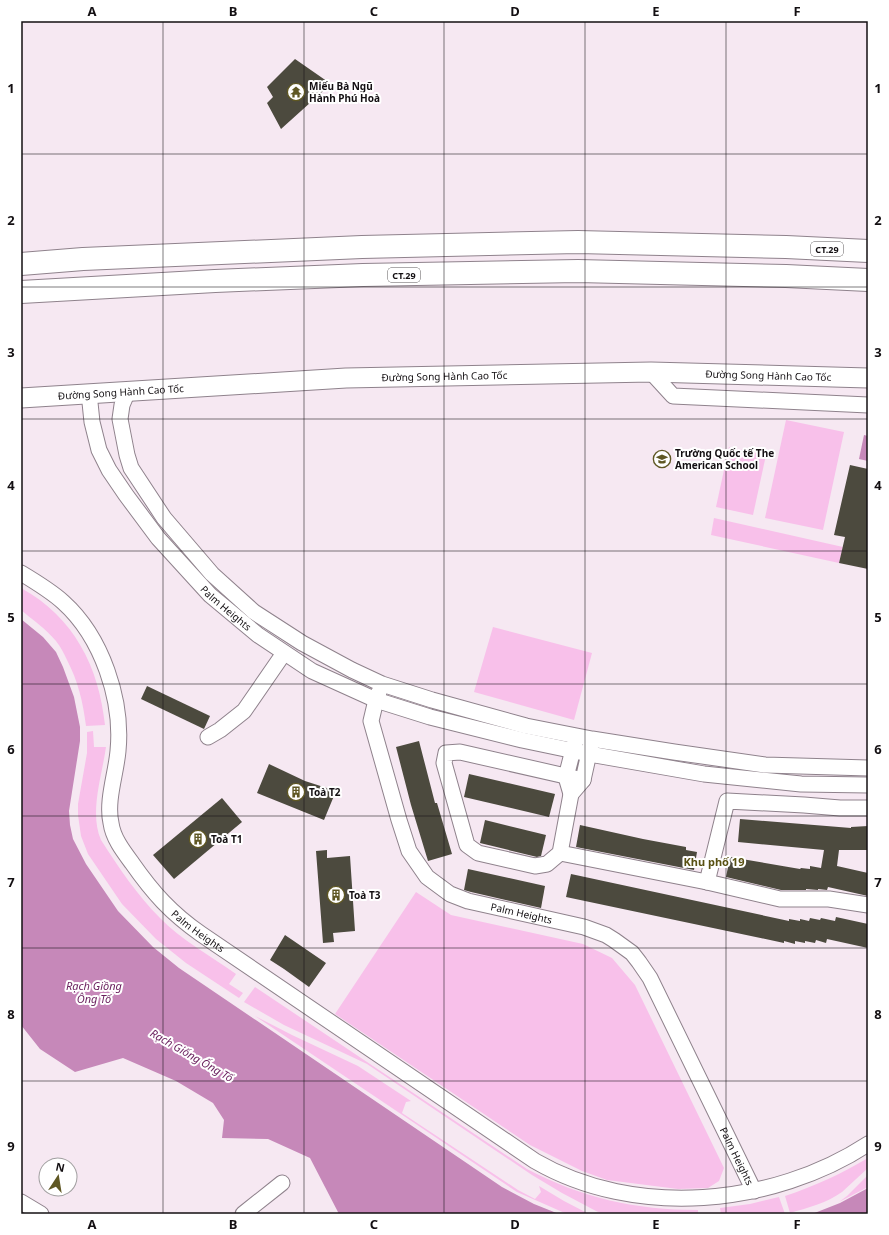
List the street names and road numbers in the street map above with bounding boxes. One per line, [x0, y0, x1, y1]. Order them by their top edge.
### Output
road number: CT.29 [811, 242, 843, 256]
road number: CT.29 [388, 268, 420, 282]
street label: Đường Song Hành Cao Tốc [705, 367, 832, 384]
street label: Đường Song Hành Cao Tốc [381, 368, 508, 384]
street label: Đường Song Hành Cao Tốc [57, 381, 184, 403]
street label: Palm Heights [198, 582, 255, 634]
street label: Palm Heights [489, 899, 554, 927]
street label: Palm Heights [169, 907, 228, 955]
street label: Palm Heights [717, 1125, 757, 1187]

